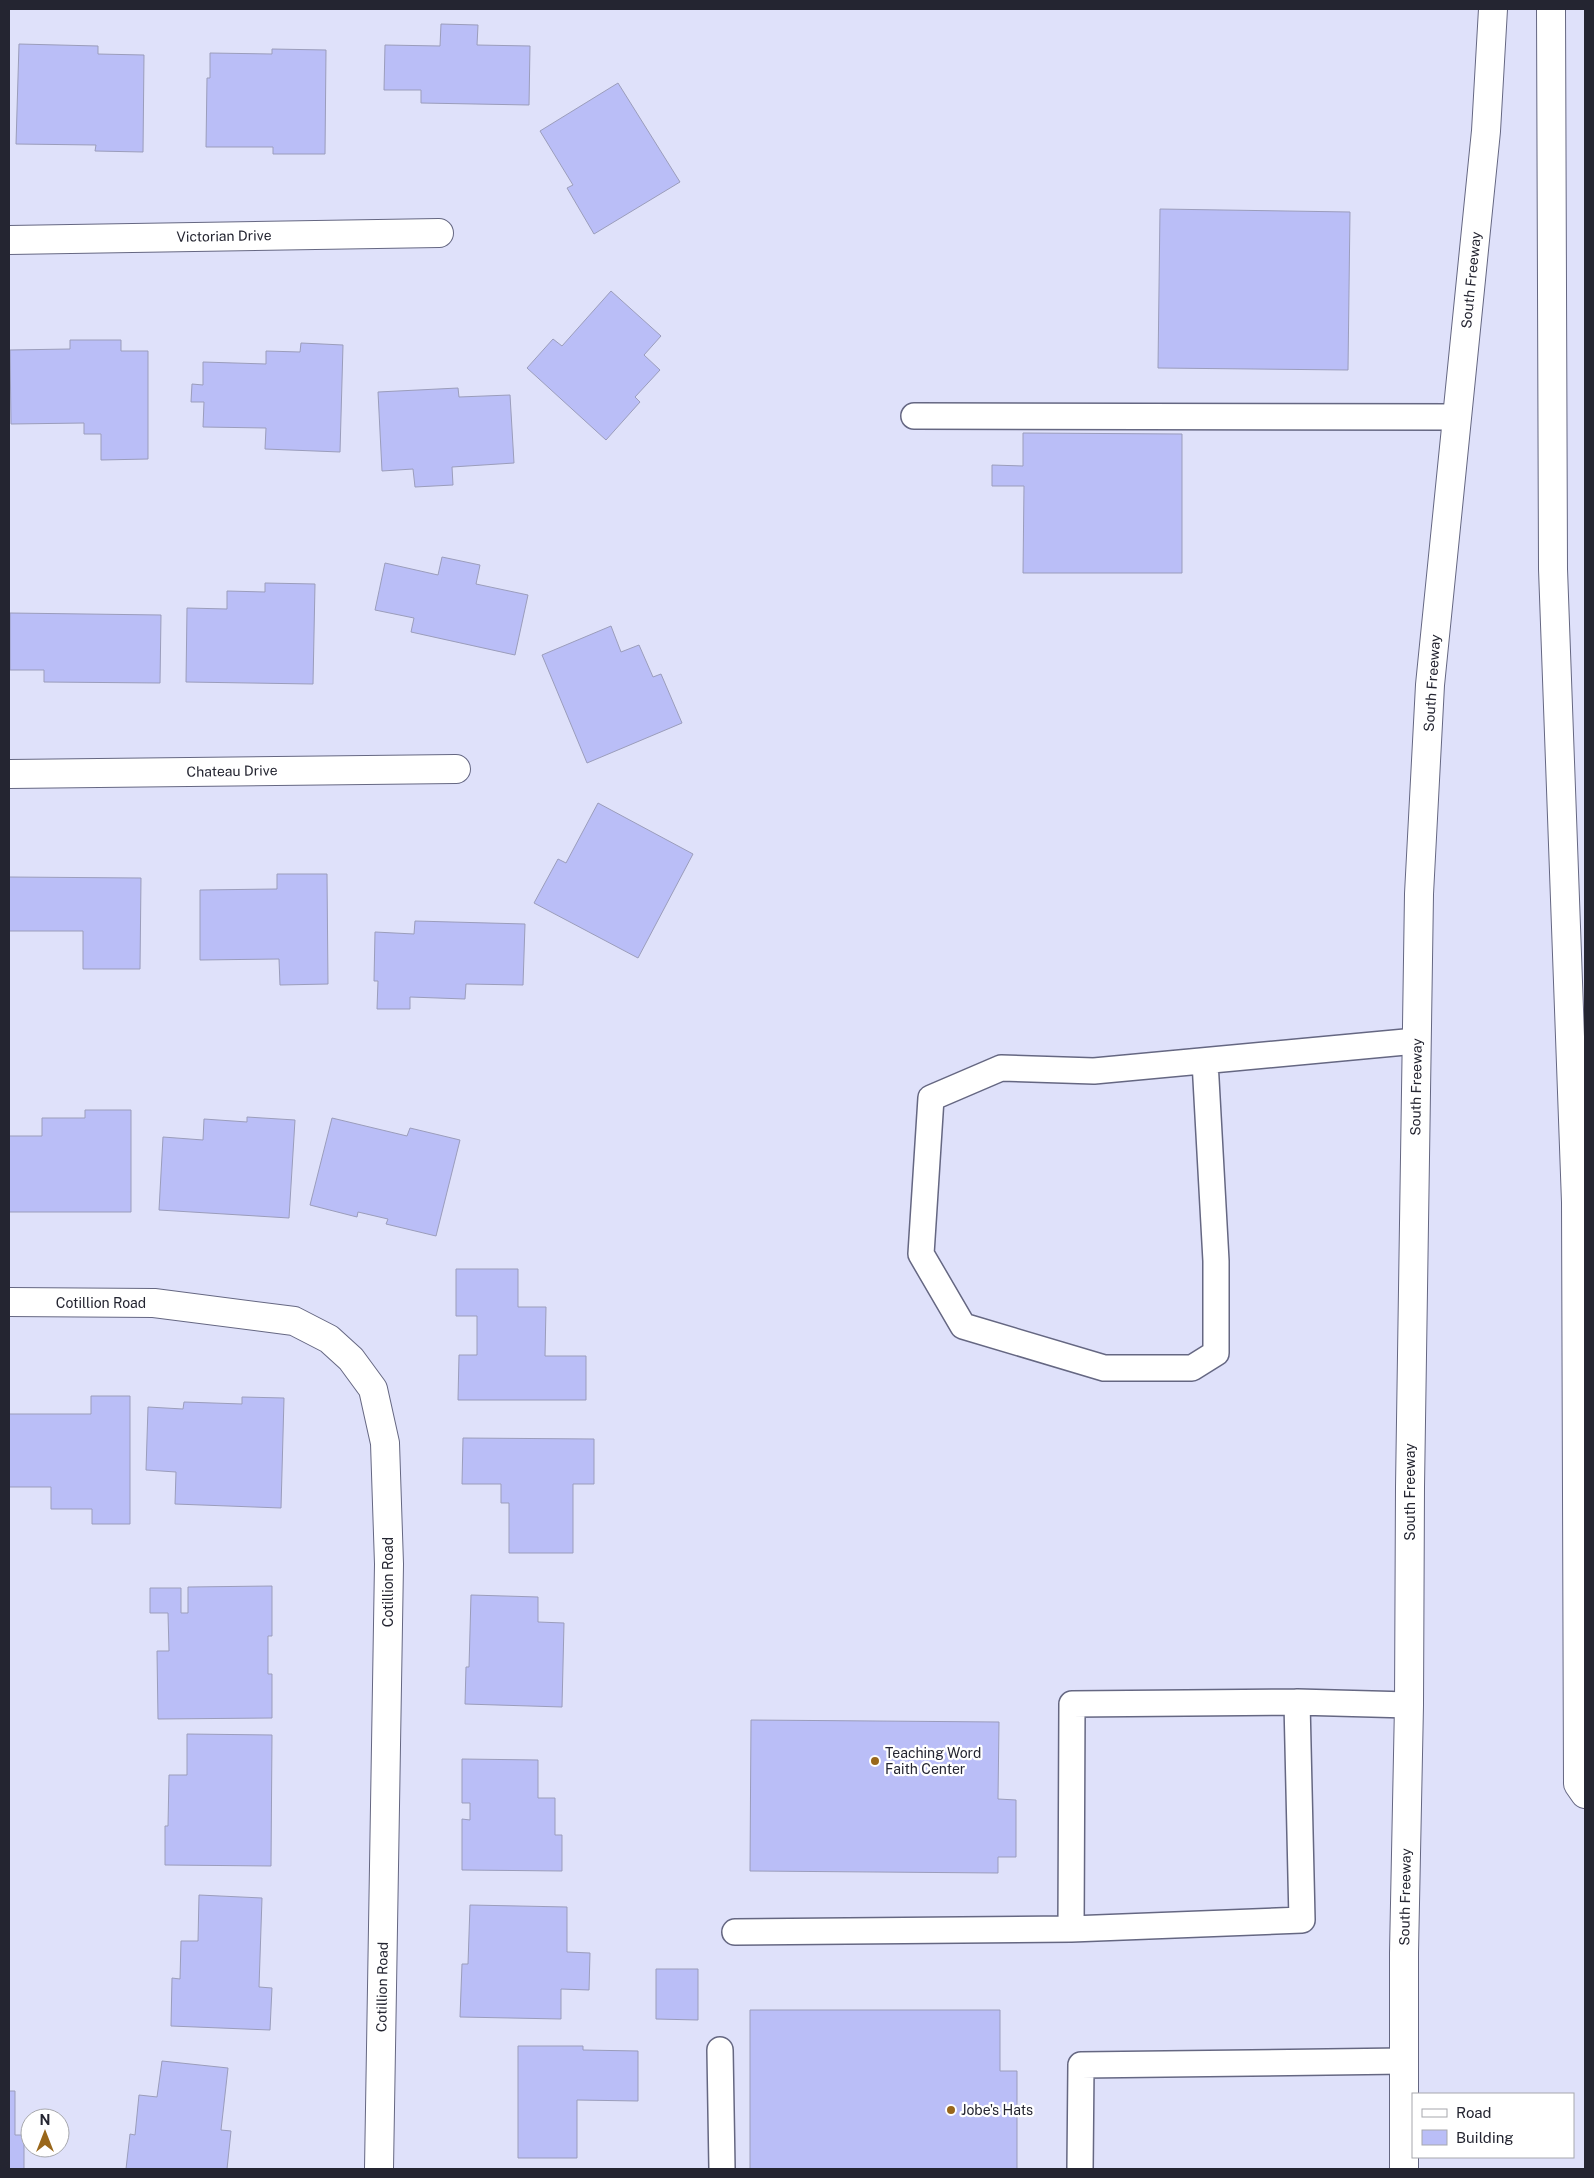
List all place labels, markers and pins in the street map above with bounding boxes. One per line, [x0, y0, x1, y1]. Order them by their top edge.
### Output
place label: Teaching Word Faith Center [885, 1745, 981, 1777]
marker: Teaching Word Faith Center [869, 1755, 881, 1767]
place label: Jobe's Hats [961, 2102, 1033, 2118]
marker: Jobe's Hats [945, 2104, 957, 2116]

